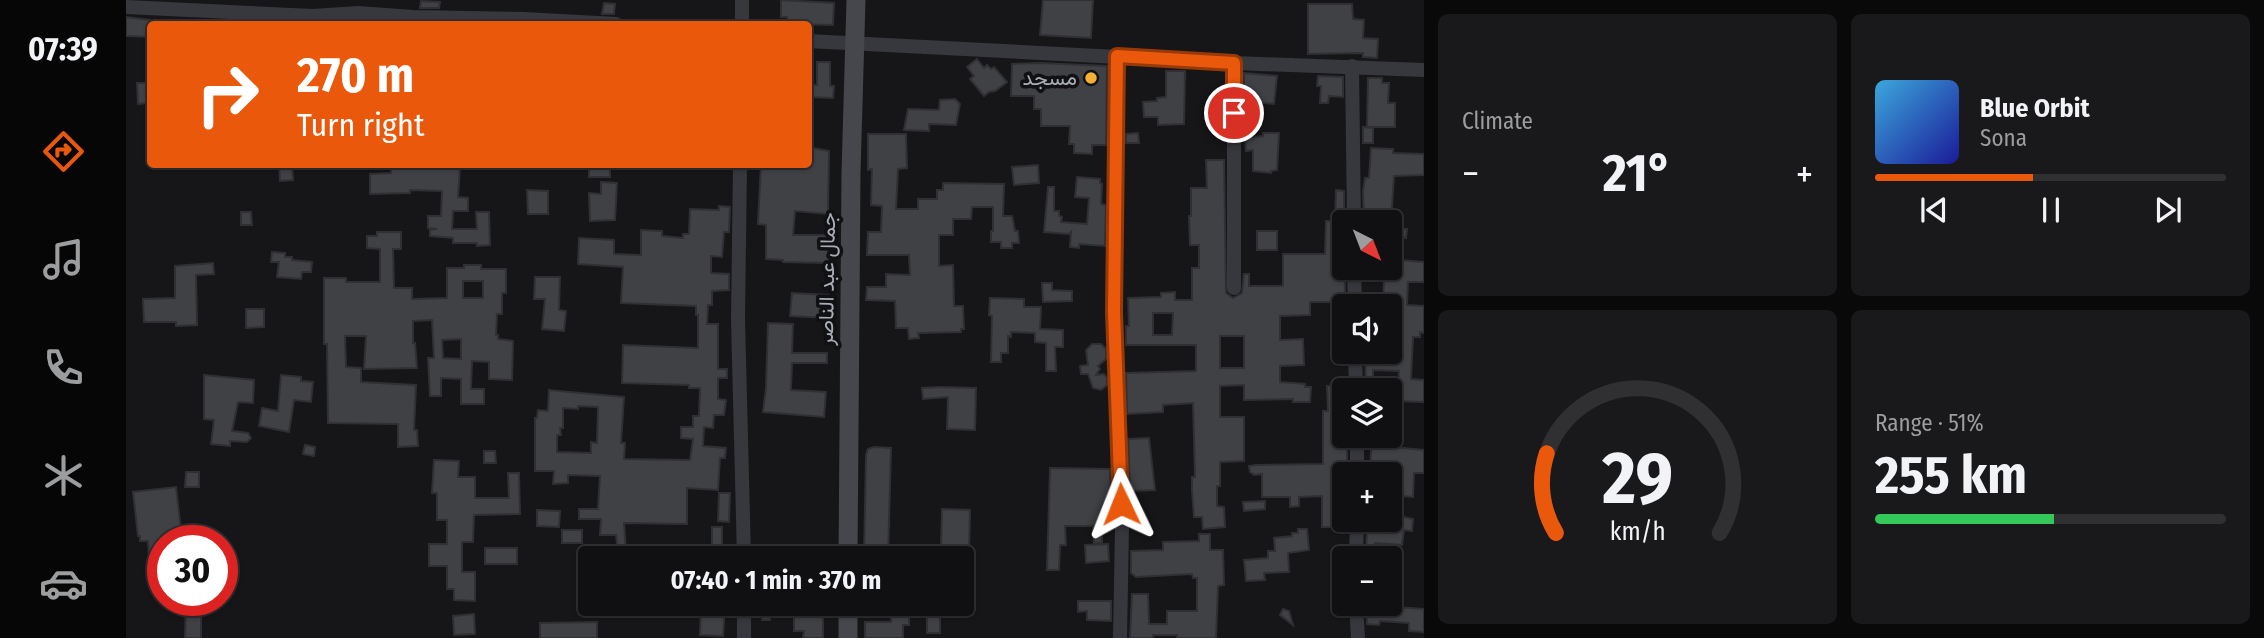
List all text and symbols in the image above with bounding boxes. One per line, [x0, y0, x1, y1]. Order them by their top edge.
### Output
text: 07:39 [28, 30, 98, 68]
text: 270 m [297, 46, 414, 105]
icon: right [182, 49, 273, 140]
place label: مسجد [1023, 65, 1077, 91]
marker: مسجد [1083, 70, 1099, 86]
pin [1204, 83, 1264, 143]
text: Blue Orbit [1980, 93, 2090, 124]
icon: arrive [1215, 94, 1253, 132]
text: Turn right [297, 106, 424, 144]
text: Climate [1462, 107, 1533, 135]
text: Sona [1980, 124, 2027, 152]
icon: directions [39, 127, 88, 176]
text: 21° [1603, 142, 1672, 205]
text: − [1462, 151, 1479, 197]
text: + [1796, 151, 1813, 197]
icon: previous [1915, 191, 1953, 229]
icon: pause [2032, 191, 2070, 229]
icon: next [2149, 191, 2187, 229]
north arrow [1332, 210, 1402, 280]
map controls [1332, 210, 1402, 616]
street label: جمال عبد الناصر [813, 212, 841, 347]
icon: music [39, 235, 88, 284]
button: sound [1332, 294, 1402, 364]
icon: phone [39, 343, 88, 392]
button: layers [1332, 378, 1402, 448]
text: Range · 51% [1875, 409, 1984, 437]
text: 29 [1601, 435, 1673, 522]
text: 255 km [1875, 444, 2027, 507]
icon: climate [39, 451, 88, 500]
button: + [1332, 462, 1402, 532]
position arrow [1084, 467, 1158, 541]
text: km/h [1610, 517, 1665, 547]
speed limit sign: 30 [147, 525, 238, 616]
button: − [1332, 546, 1402, 616]
icon: car [39, 559, 88, 608]
text: 07:40 · 1 min · 370 m [671, 565, 881, 596]

